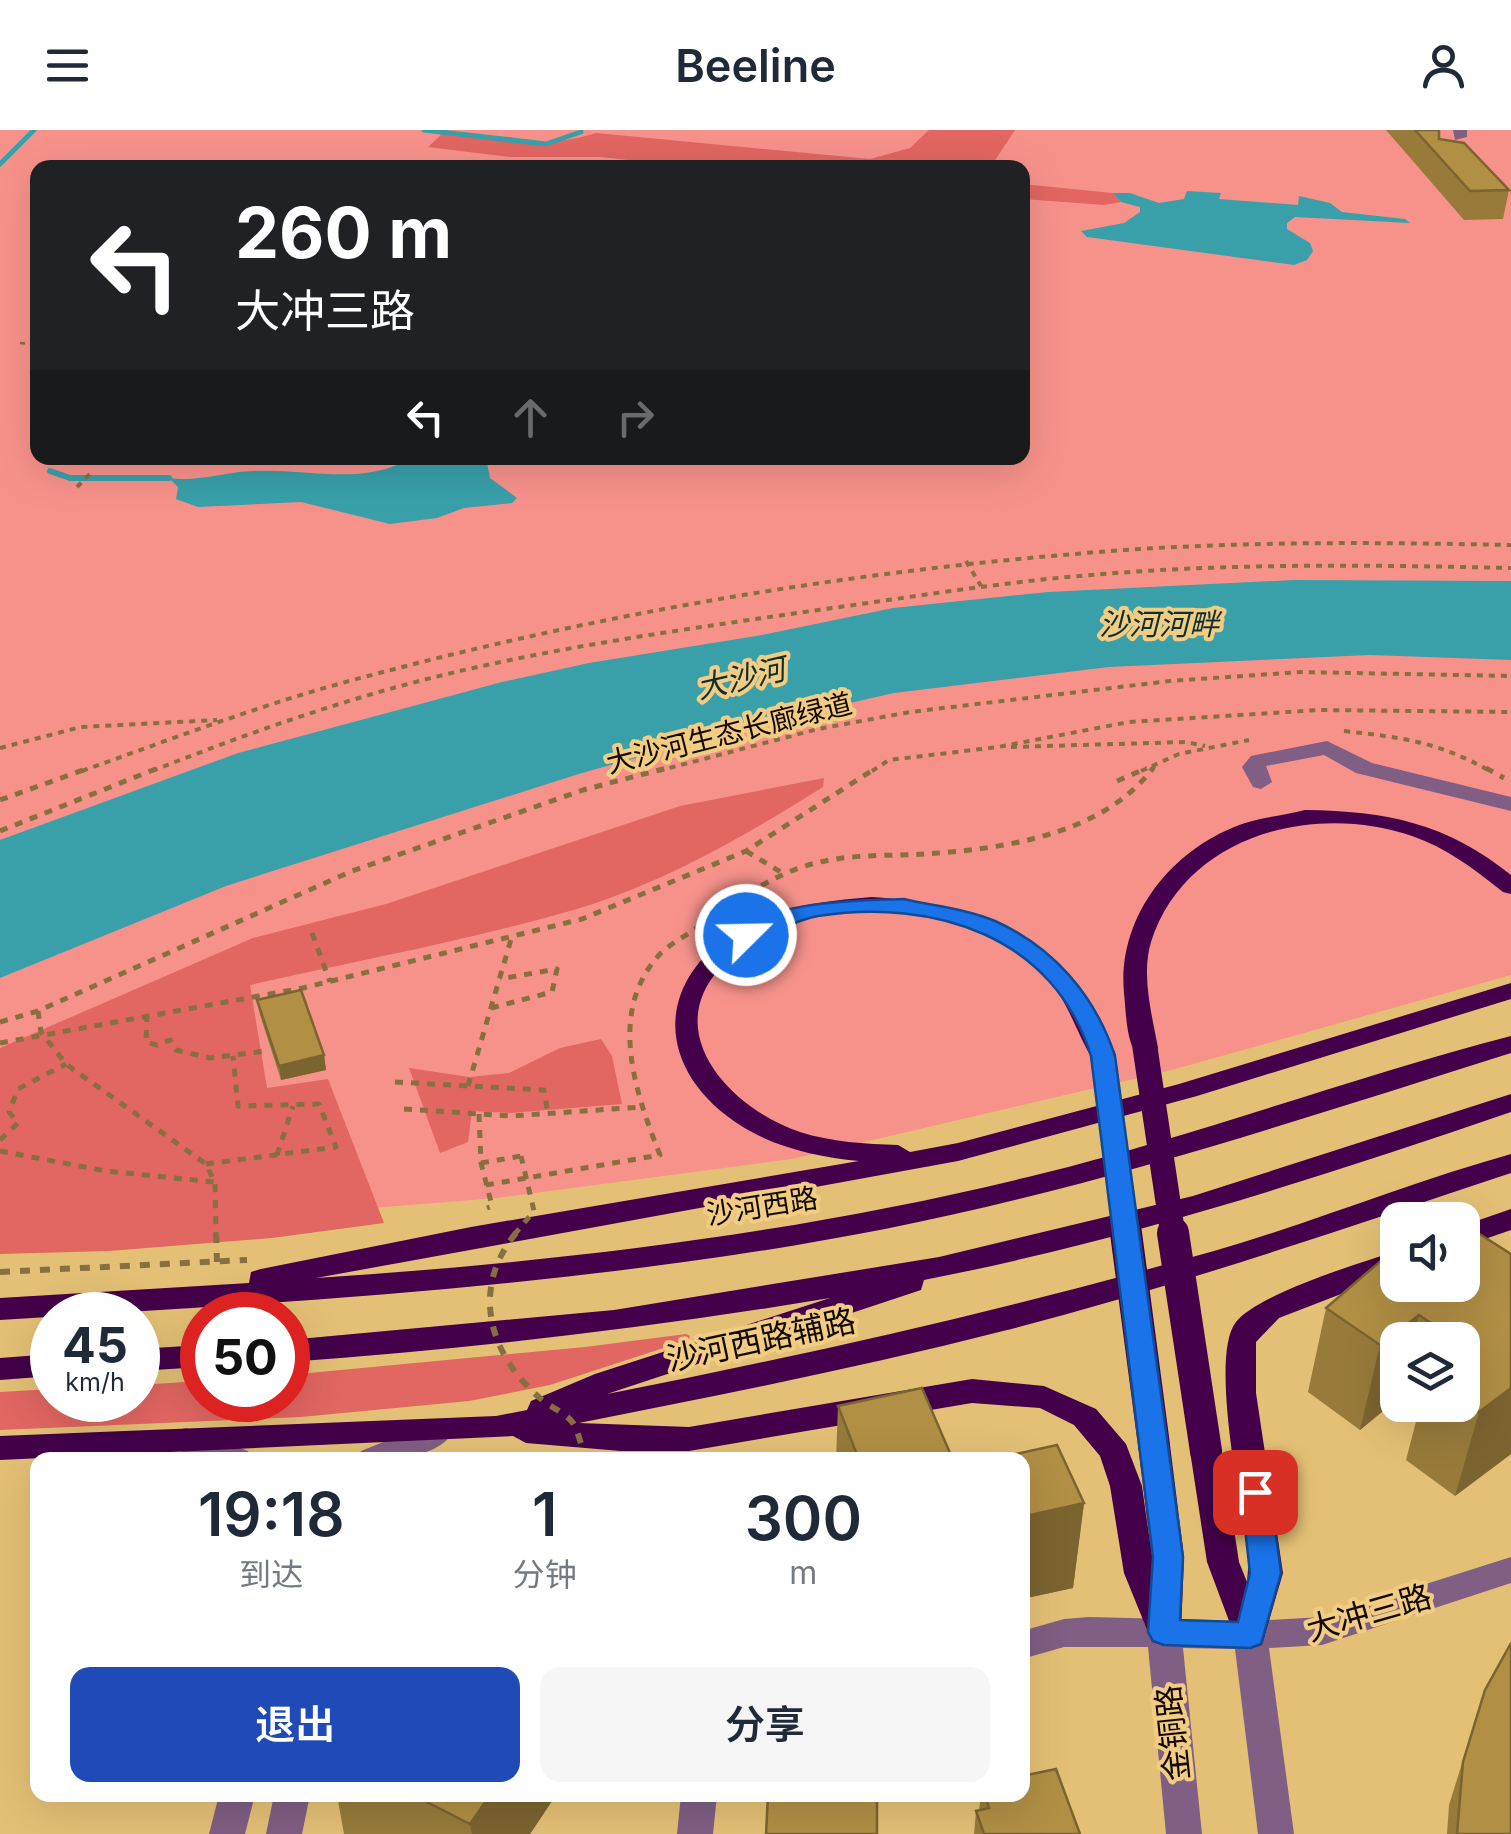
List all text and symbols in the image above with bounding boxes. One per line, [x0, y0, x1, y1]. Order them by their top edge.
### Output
icon: menu [40, 38, 95, 93]
text: Beeline [675, 38, 836, 93]
icon: person [1416, 38, 1471, 93]
text: 260 m [235, 190, 452, 275]
icon: left [70, 200, 200, 330]
text: 大冲三路 [235, 283, 415, 338]
icon: left [398, 390, 453, 445]
icon: ahead [503, 390, 558, 445]
icon: right [608, 390, 663, 445]
water label: 沙河河畔 [1099, 606, 1223, 642]
water label: 大沙河 [693, 649, 794, 706]
street label: 大沙河生态长廊绿道 [603, 686, 855, 780]
position arrow [694, 883, 798, 987]
street label: 沙河西路 [704, 1180, 820, 1232]
map controls [1380, 1202, 1480, 1422]
button: sound [1380, 1202, 1480, 1302]
speed limit sign: 50 [180, 1292, 310, 1422]
street label: 沙河西路辅路 [663, 1300, 859, 1379]
text: 45 [62, 1315, 128, 1375]
button: layers [1380, 1322, 1480, 1422]
text: km/h [65, 1367, 125, 1397]
pin [1213, 1450, 1298, 1535]
icon: arrive [1228, 1465, 1283, 1520]
text: 19:18 [198, 1478, 345, 1550]
text: 1 [532, 1478, 557, 1550]
text: 300 [745, 1482, 862, 1554]
text: m [789, 1553, 817, 1592]
text: 到达 [239, 1555, 303, 1594]
text: 分钟 [513, 1555, 577, 1594]
street label: 大冲三路 [1302, 1576, 1436, 1649]
button: 退出 [70, 1667, 520, 1782]
button: 分享 [540, 1667, 990, 1782]
street label: 金铜路 [1148, 1683, 1197, 1783]

